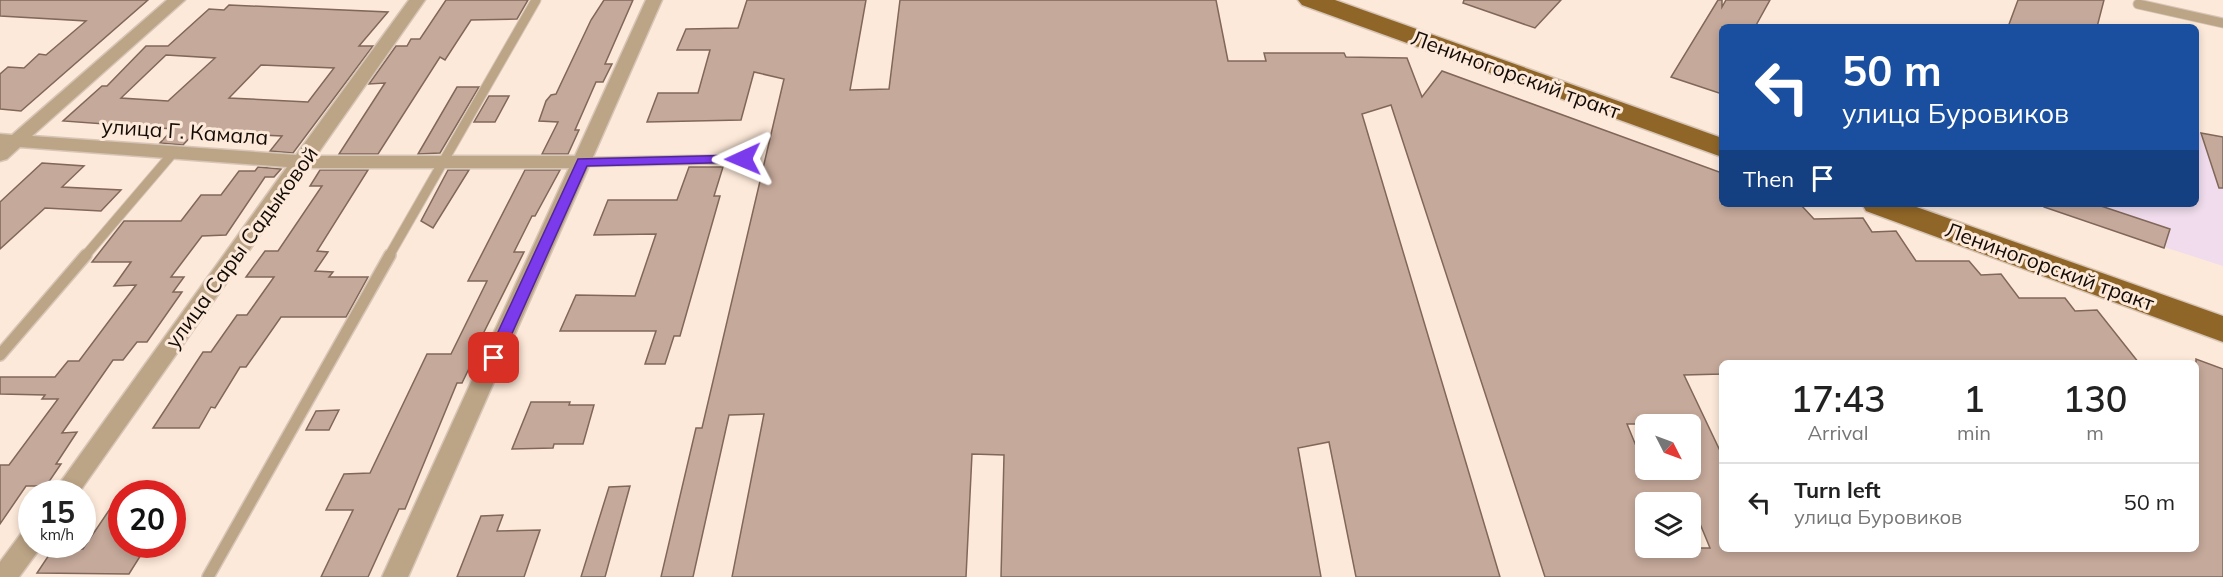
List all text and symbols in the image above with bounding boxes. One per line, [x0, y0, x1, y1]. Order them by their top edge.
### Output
street label: Лениногорский тракт [1408, 24, 1624, 124]
text: 50 m [1842, 44, 1942, 97]
icon: left [1743, 48, 1821, 126]
text: улица Буровиков [1842, 96, 2069, 130]
street label: улица Г. Камала [101, 112, 269, 150]
position arrow [711, 127, 775, 191]
street label: улица Сары Садыковой [159, 141, 323, 353]
icon: arrive [1806, 162, 1839, 195]
text: Then [1743, 165, 1794, 193]
street label: Лениногорский тракт [1942, 216, 2158, 316]
pin [468, 332, 519, 383]
icon: arrive [477, 341, 510, 374]
text: 17:43 [1791, 376, 1885, 421]
text: 1 [1963, 376, 1985, 421]
text: 130 [2063, 376, 2127, 421]
north arrow [1635, 414, 1701, 480]
map controls [1635, 414, 1701, 558]
text: Arrival [1807, 420, 1869, 445]
text: min [1957, 420, 1991, 445]
text: m [2086, 420, 2104, 445]
text: Turn left [1794, 476, 1881, 504]
speed limit sign: 20 [108, 480, 186, 558]
icon: left [1743, 486, 1776, 519]
text: 50 m [2124, 488, 2175, 516]
button: layers [1635, 492, 1701, 558]
text: 15 [39, 493, 75, 531]
text: улица Буровиков [1794, 504, 1962, 529]
text: km/h [40, 525, 74, 544]

